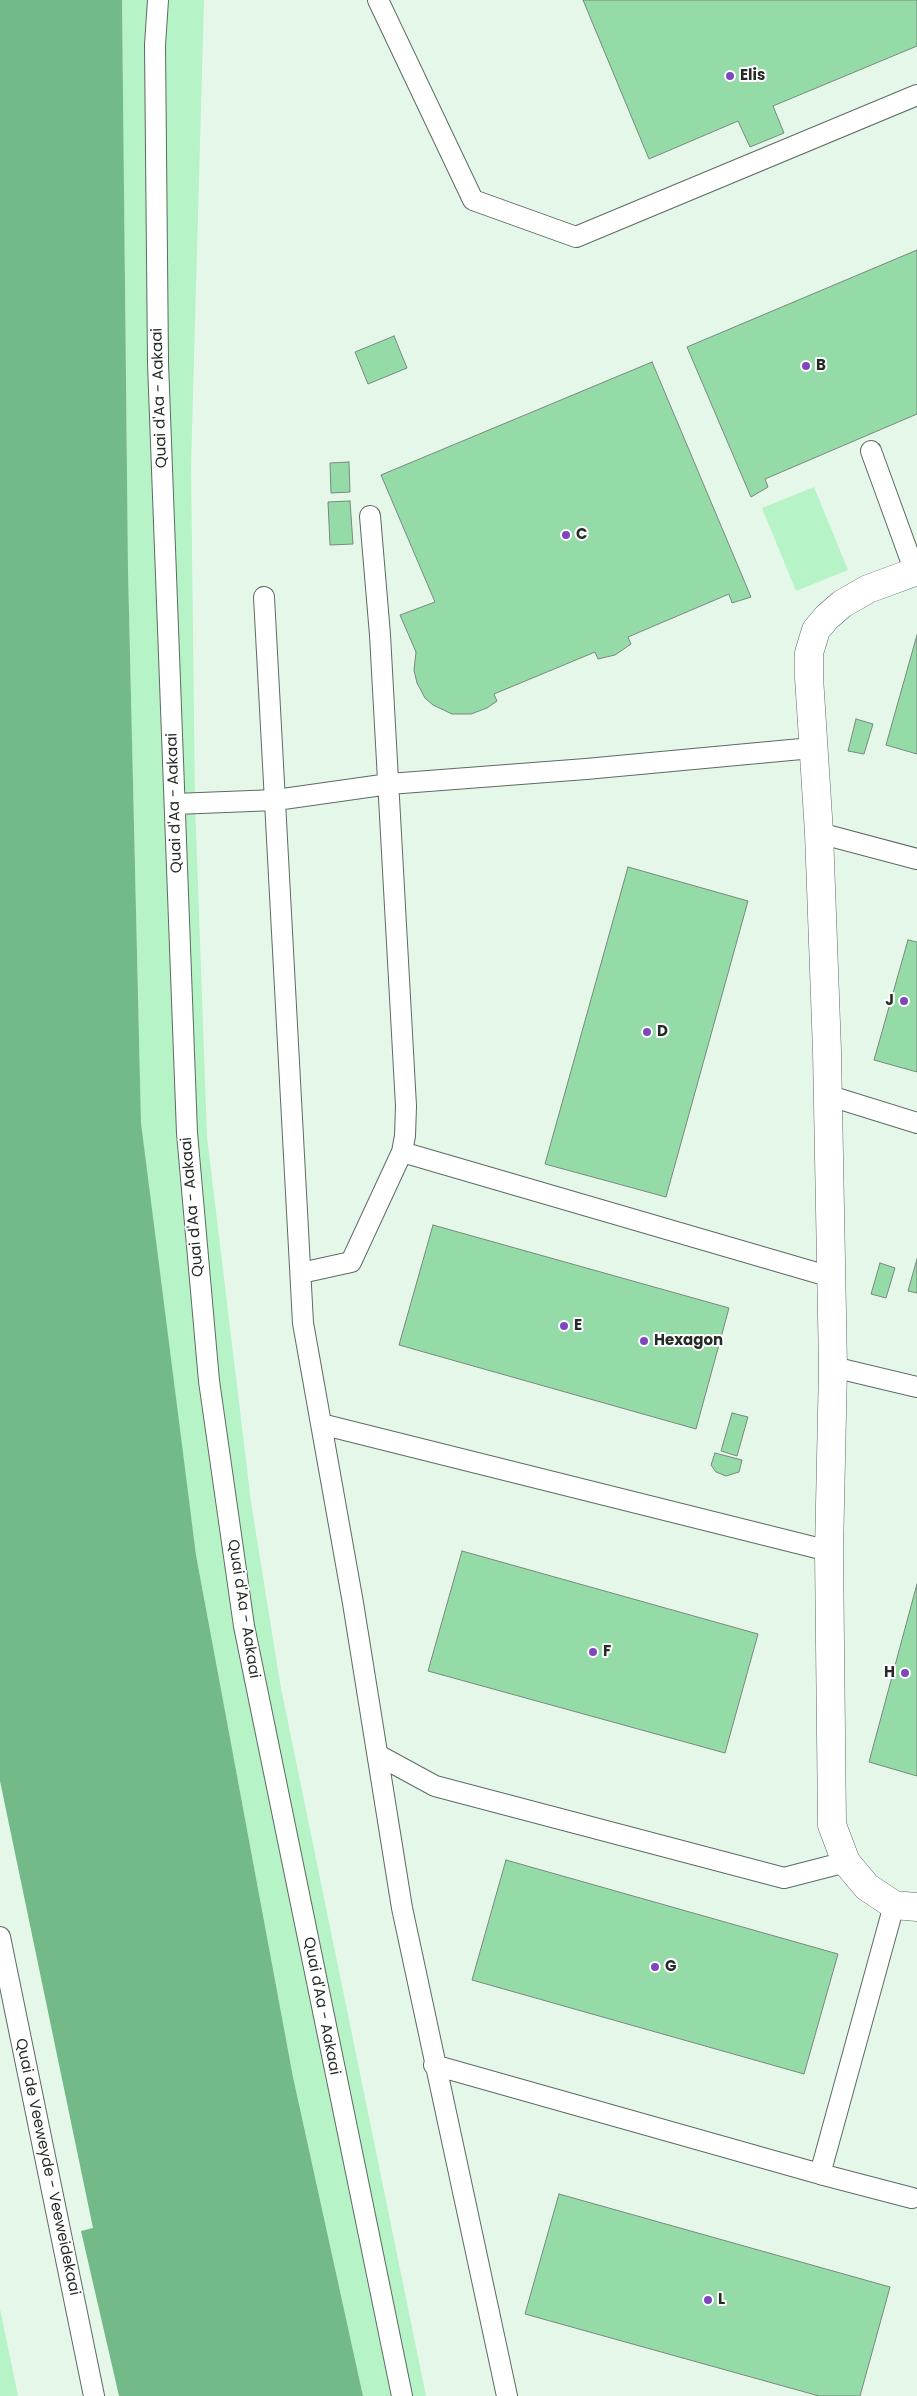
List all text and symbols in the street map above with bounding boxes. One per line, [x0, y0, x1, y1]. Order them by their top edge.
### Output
place label: Elis [740, 67, 765, 85]
marker: Elis [724, 70, 736, 82]
street label: Quai d'Aa - Aakaai [149, 328, 171, 468]
place label: B [816, 357, 826, 375]
marker: B [800, 360, 812, 372]
place label: C [576, 526, 587, 544]
marker: C [560, 529, 572, 541]
street label: Quai d'Aa - Aakaai [164, 733, 186, 873]
place label: J [885, 992, 894, 1010]
marker: J [898, 995, 910, 1007]
place label: D [657, 1023, 668, 1041]
marker: D [641, 1026, 653, 1038]
street label: Quai d'Aa - Aakaai [178, 1136, 208, 1278]
place label: E [574, 1317, 582, 1335]
marker: E [558, 1320, 570, 1332]
place label: Hexagon [654, 1332, 723, 1350]
marker: Hexagon [638, 1335, 650, 1347]
street label: Quai d'Aa - Aakaai [223, 1538, 263, 1680]
place label: F [603, 1643, 611, 1661]
marker: F [587, 1646, 599, 1658]
place label: H [884, 1664, 895, 1682]
marker: H [899, 1667, 911, 1679]
street label: Quai d'Aa - Aakaai [299, 1935, 343, 2077]
place label: G [665, 1958, 676, 1976]
marker: G [649, 1961, 661, 1973]
street label: Quai de Veeweyde - Veeweidekaai [11, 2037, 83, 2297]
place label: L [718, 2291, 725, 2309]
marker: L [702, 2294, 714, 2306]

